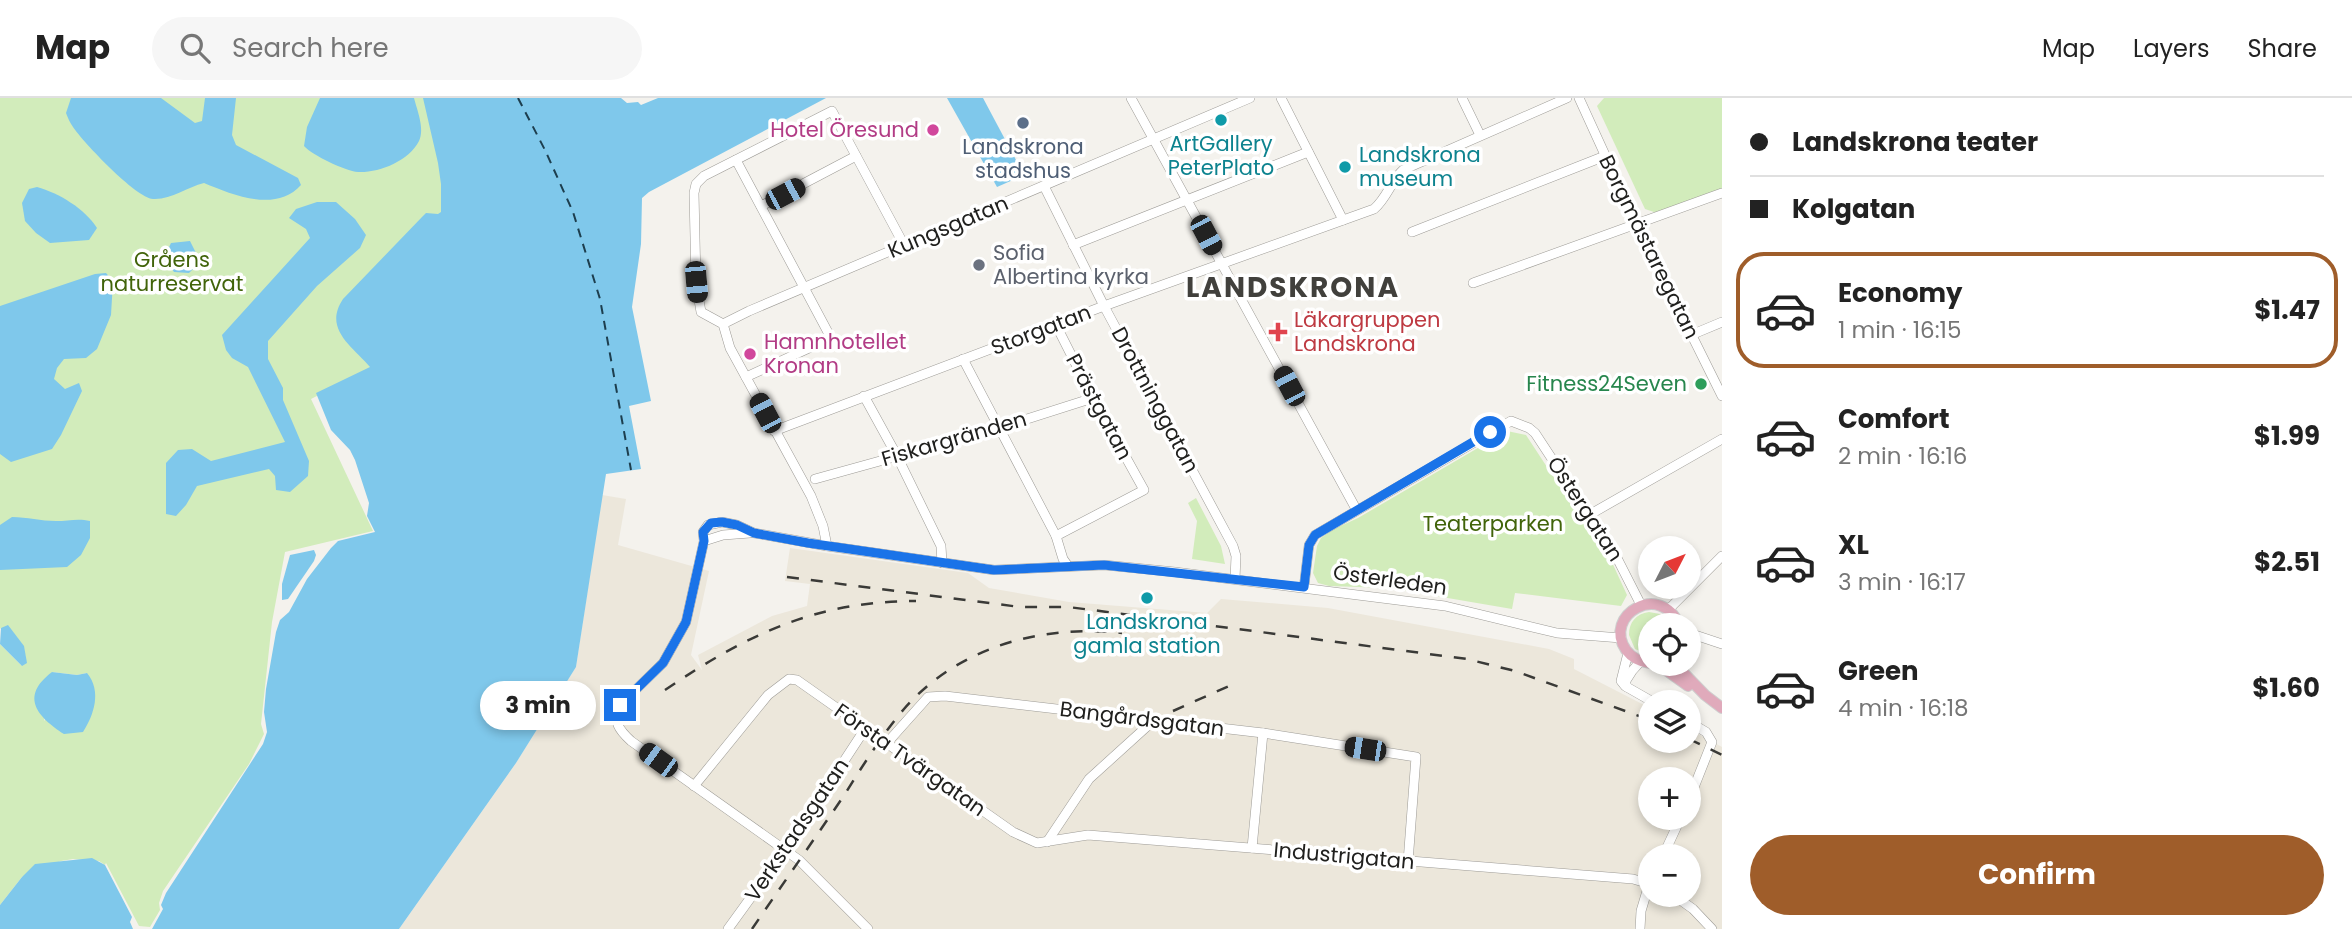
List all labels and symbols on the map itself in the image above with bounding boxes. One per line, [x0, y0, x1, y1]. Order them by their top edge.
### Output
marker: ArtGallery PeterPlato [1213, 112, 1229, 128]
place label: Hotel Öresund [770, 115, 919, 144]
marker: Landskrona stadshus [1015, 115, 1031, 131]
marker: Hotel Öresund [925, 122, 941, 138]
place label: ArtGallery PeterPlato [1168, 129, 1274, 182]
place label: Landskrona stadshus [962, 132, 1084, 185]
place label: Landskrona museum [1359, 140, 1481, 193]
street label: Borgmästaregatan [1592, 150, 1707, 344]
marker: Landskrona museum [1337, 159, 1353, 175]
car [762, 175, 809, 213]
street label: Kungsgatan [883, 188, 1013, 265]
car [1187, 212, 1226, 258]
place label: Sofia Albertina kyrka [993, 238, 1149, 291]
park label: Gråens naturreservat [101, 245, 243, 298]
marker: Sofia Albertina kyrka [971, 257, 987, 273]
car [684, 260, 709, 304]
district label: LANDSKRONA [1186, 268, 1400, 307]
street label: Storgatan [987, 297, 1095, 362]
place label: Läkargruppen Landskrona [1294, 305, 1440, 358]
street label: Drottninggatan [1105, 322, 1206, 478]
marker: Läkargruppen Landskrona [1268, 322, 1288, 342]
place label: Hamnhotellet Kronan [764, 327, 906, 380]
marker: Hamnhotellet Kronan [742, 346, 758, 362]
street label: Prästgatan [1059, 349, 1140, 465]
car [1270, 363, 1309, 409]
place label: Fitness24Seven [1526, 369, 1687, 398]
marker: Fitness24Seven [1693, 376, 1709, 392]
car [746, 390, 785, 436]
street label: Fiskargränden [878, 404, 1030, 473]
route start [1474, 416, 1506, 448]
street label: Östergatan [1541, 451, 1630, 567]
park label: Teaterparken [1423, 509, 1563, 538]
north arrow [1638, 536, 1701, 598]
street label: Österleden [1331, 557, 1449, 602]
marker: Landskrona gamla station [1139, 590, 1155, 606]
place label: Landskrona gamla station [1073, 607, 1221, 660]
callout: 3 min [480, 680, 596, 730]
route end [604, 689, 636, 721]
street label: Bangårdsgatan [1058, 694, 1226, 743]
street label: Första Tvärgatan [829, 696, 992, 823]
car [1343, 735, 1388, 763]
car [635, 739, 682, 781]
street label: Verkstadsgatan [738, 752, 855, 907]
street label: Industrigatan [1272, 835, 1416, 876]

